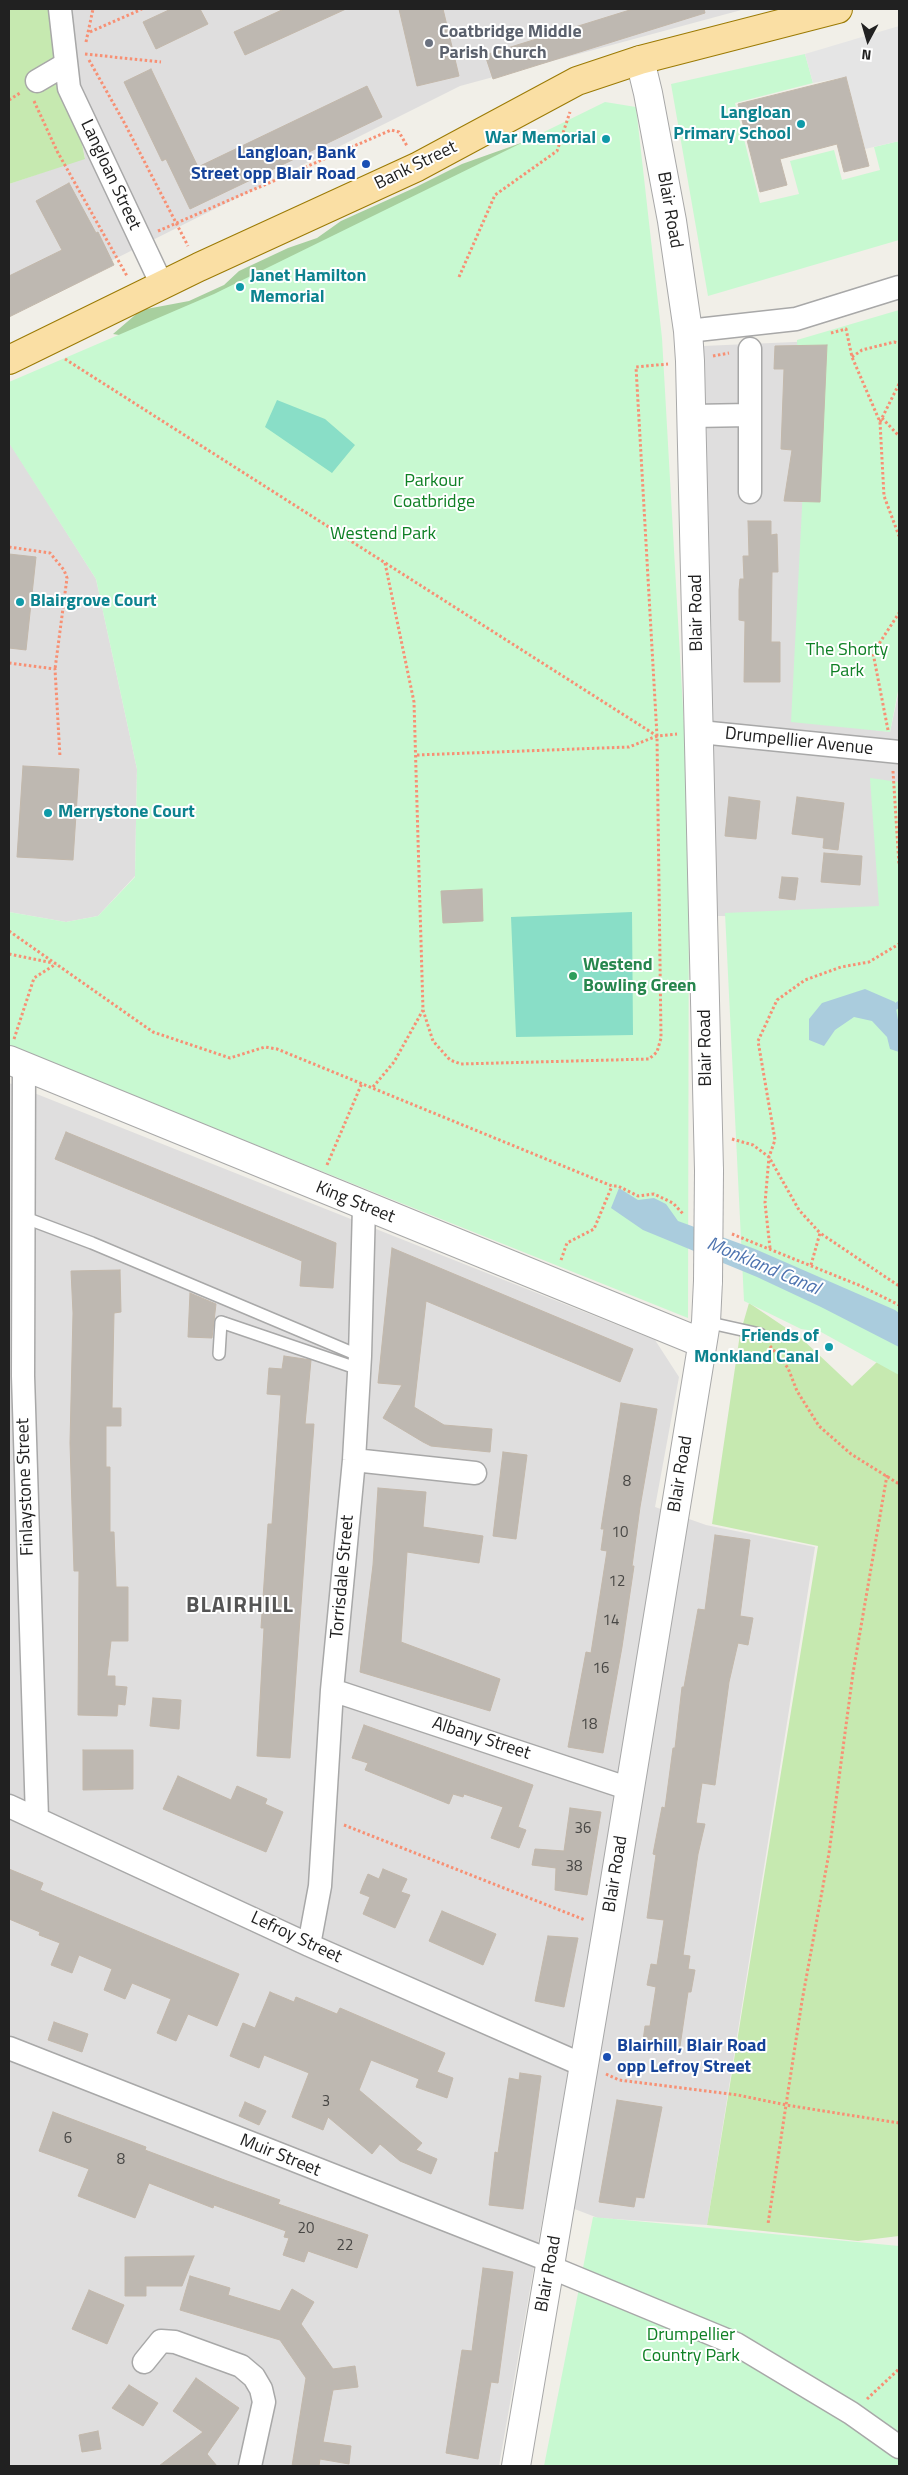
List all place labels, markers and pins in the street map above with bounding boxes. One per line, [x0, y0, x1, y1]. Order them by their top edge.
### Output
place label: Coatbridge Middle Parish Church [439, 22, 582, 64]
marker: Coatbridge Middle Parish Church [423, 37, 435, 49]
place label: Langloan Primary School [673, 103, 791, 146]
marker: Langloan Primary School [795, 118, 807, 130]
place label: War Memorial [485, 128, 596, 150]
marker: War Memorial [600, 133, 612, 145]
place label: Langloan, Bank Street opp Blair Road [191, 143, 356, 186]
marker: Langloan, Bank Street opp Blair Road [360, 158, 372, 170]
place label: Janet Hamilton Memorial [250, 266, 366, 308]
marker: Janet Hamilton Memorial [234, 281, 246, 293]
place label: Blairgrove Court [30, 591, 157, 613]
marker: Blairgrove Court [14, 596, 26, 608]
place label: Merrystone Court [58, 802, 195, 824]
marker: Merrystone Court [42, 807, 54, 819]
place label: Westend Bowling Green [583, 955, 696, 998]
marker: Westend Bowling Green [567, 970, 579, 982]
place label: Friends of Monkland Canal [694, 1326, 819, 1368]
marker: Friends of Monkland Canal [823, 1341, 835, 1353]
place label: Blairhill, Blair Road opp Lefroy Street [617, 2036, 766, 2078]
marker: Blairhill, Blair Road opp Lefroy Street [601, 2051, 613, 2063]

